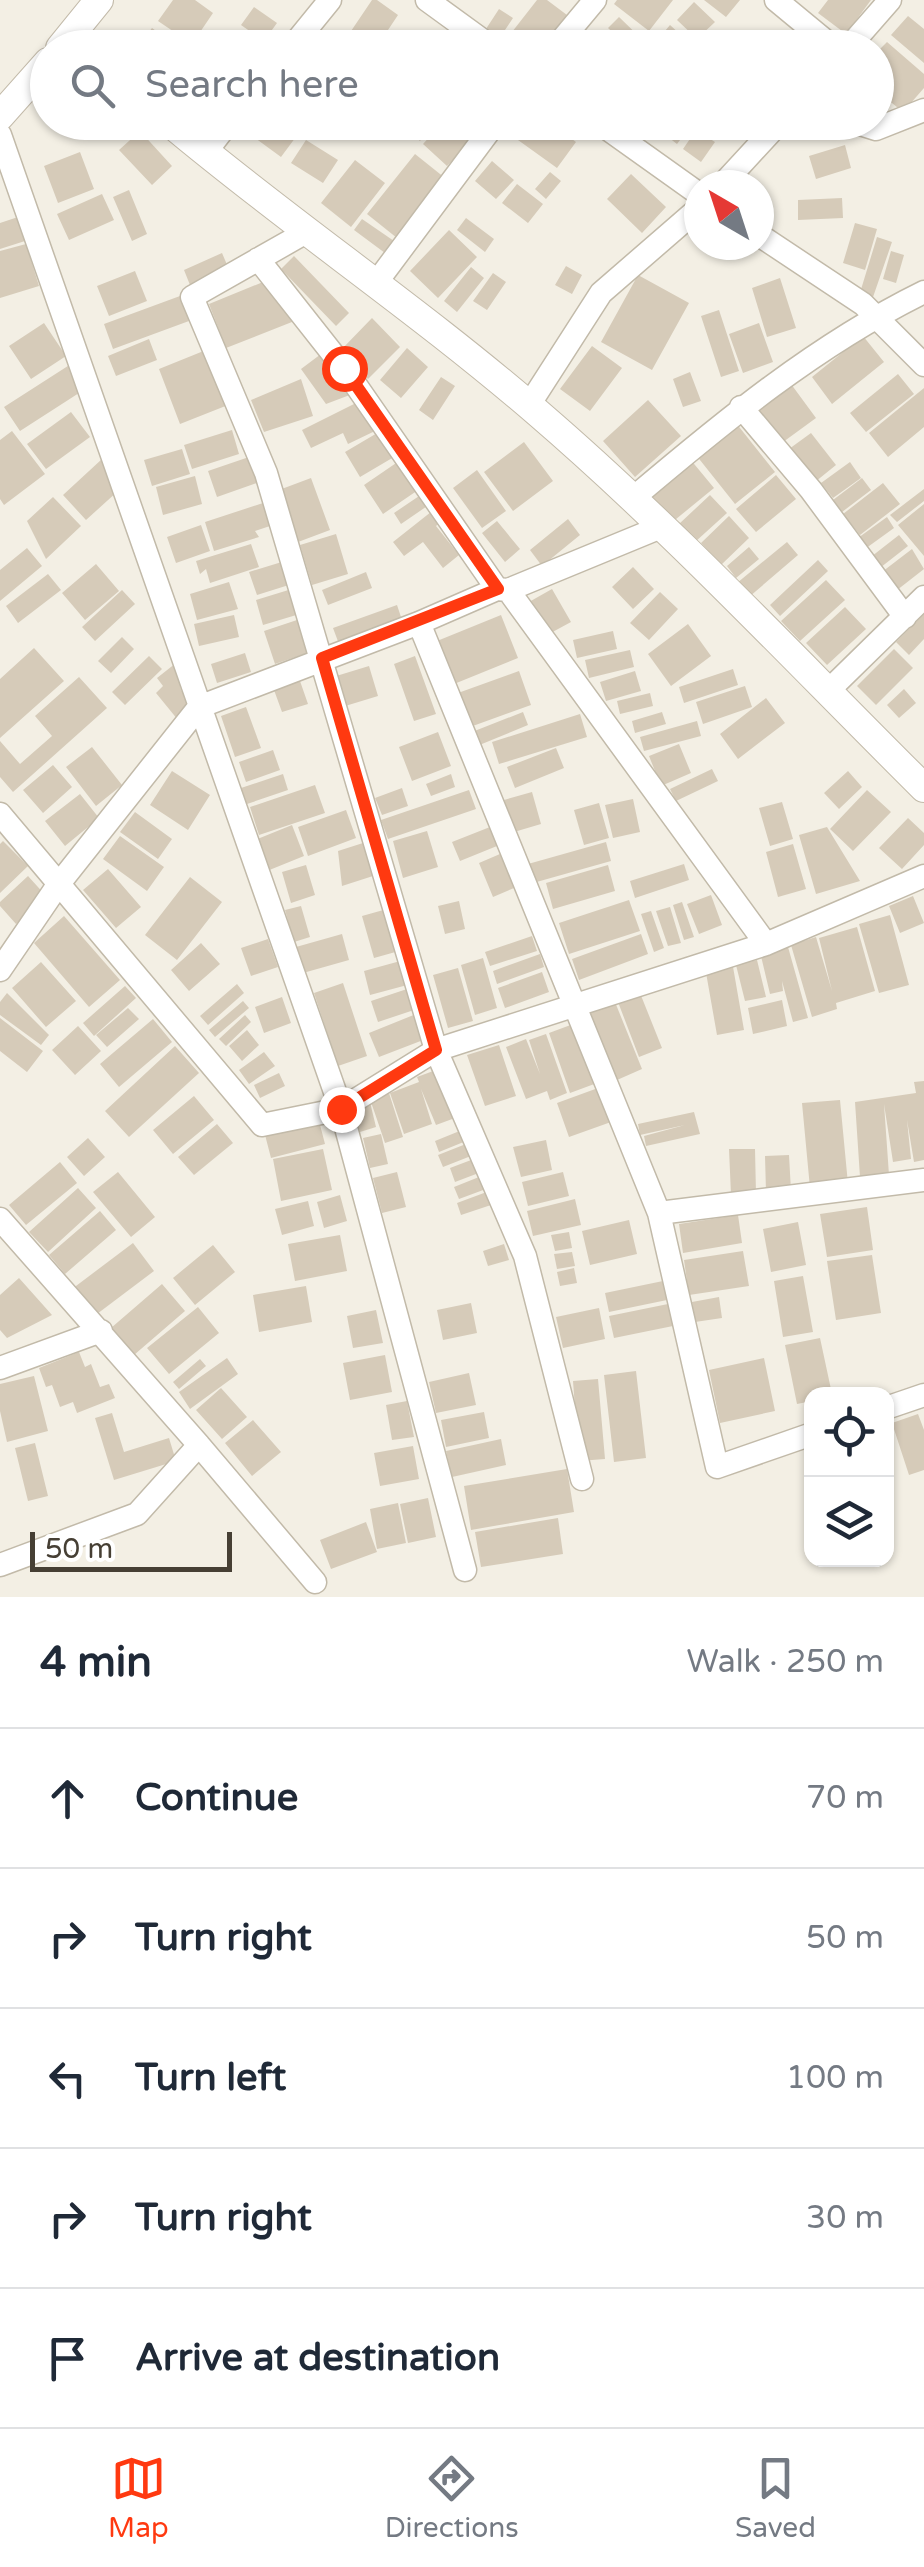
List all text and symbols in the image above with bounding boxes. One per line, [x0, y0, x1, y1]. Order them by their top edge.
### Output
search box [30, 30, 894, 140]
icon: search [65, 58, 120, 113]
text: Search here [145, 62, 359, 108]
north arrow [684, 170, 774, 260]
route start [322, 346, 368, 392]
route end [319, 1087, 365, 1133]
map controls [804, 1387, 894, 1567]
button: locate [804, 1387, 894, 1477]
button: layers [804, 1477, 894, 1567]
scale bar [30, 1527, 232, 1572]
text: 50 m [45, 1532, 113, 1566]
text: 4 min [40, 1637, 152, 1688]
text: Walk · 250 m [687, 1643, 884, 1681]
icon: ahead [40, 1771, 95, 1826]
text: Continue [135, 1775, 298, 1821]
text: 70 m [806, 1779, 884, 1817]
icon: right [40, 1911, 95, 1966]
text: Turn right [135, 1915, 312, 1961]
text: 50 m [806, 1919, 884, 1957]
icon: left [40, 2051, 95, 2106]
text: Turn left [135, 2055, 286, 2101]
text: 100 m [786, 2059, 884, 2097]
icon: right [40, 2191, 95, 2246]
text: Turn right [135, 2195, 312, 2241]
text: 30 m [806, 2199, 884, 2237]
icon: arrive [40, 2331, 95, 2386]
text: Arrive at destination [135, 2335, 500, 2381]
tab: Map [108, 2451, 169, 2545]
tab: Directions [385, 2451, 519, 2545]
tab: Saved [735, 2451, 816, 2545]

